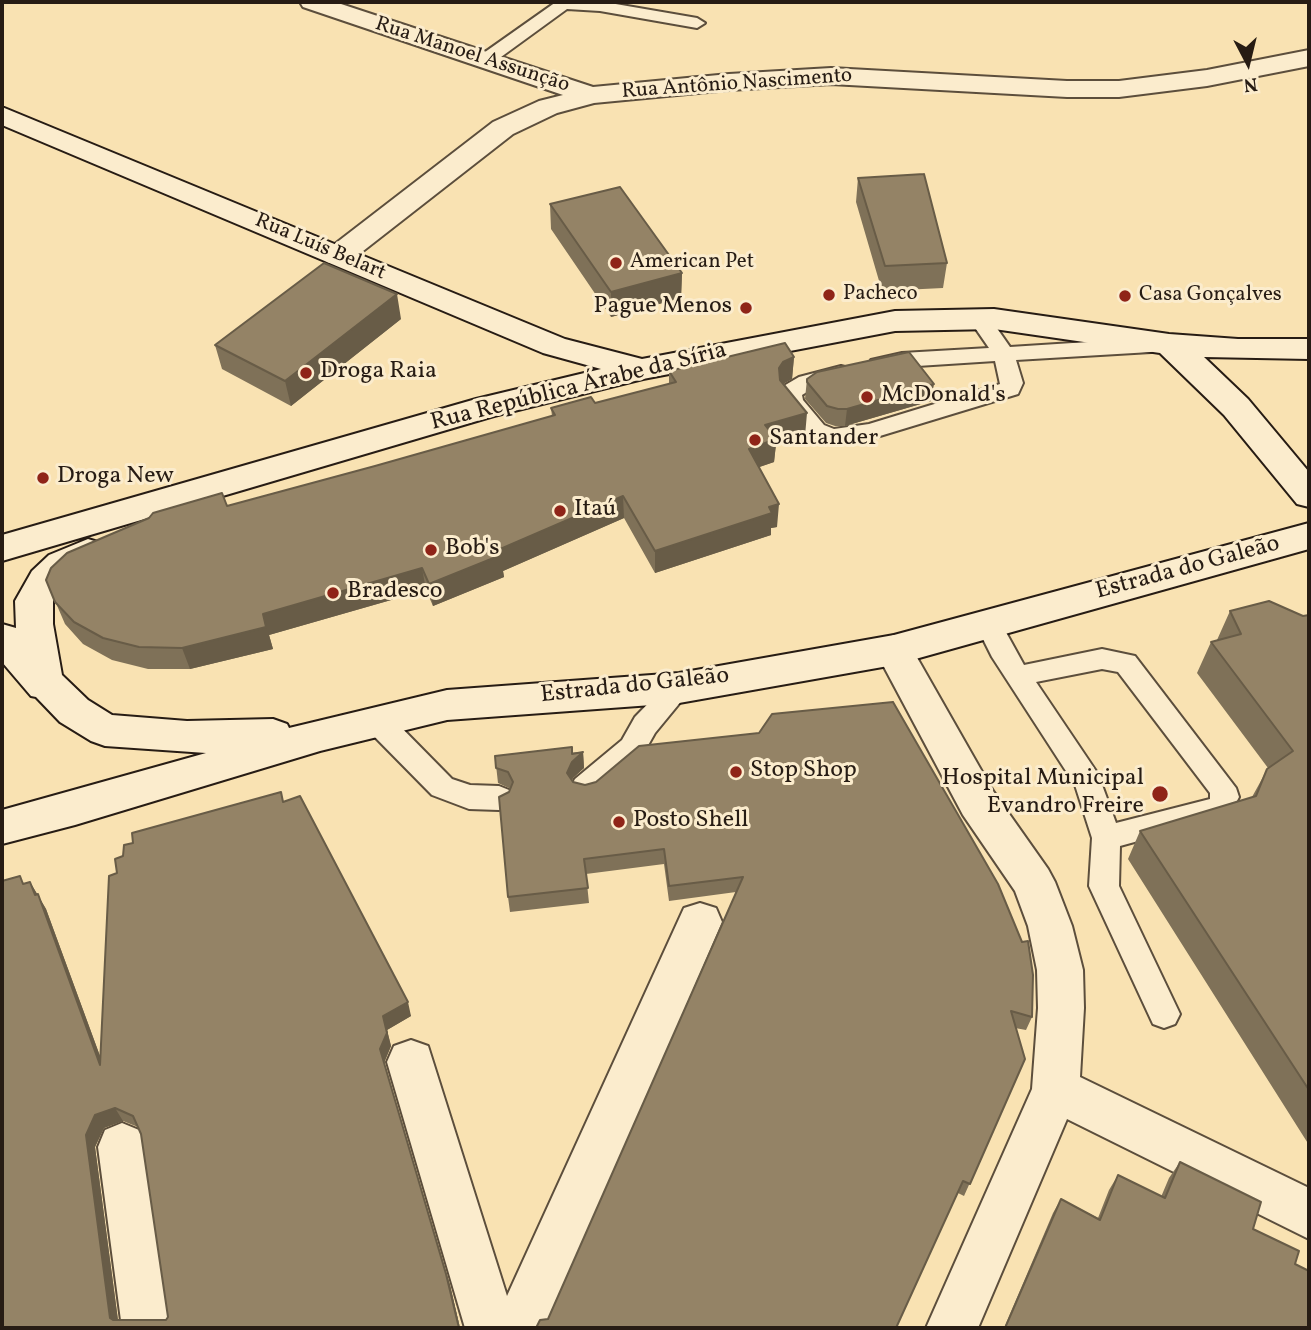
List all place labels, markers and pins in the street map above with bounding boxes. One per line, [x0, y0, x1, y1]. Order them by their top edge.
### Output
place label: American Pet [630, 250, 754, 276]
marker: American Pet [608, 255, 624, 271]
place label: Pacheco [843, 282, 918, 308]
place label: Casa Gonçalves [1139, 283, 1282, 309]
marker: Pacheco [821, 287, 837, 303]
marker: Casa Gonçalves [1117, 288, 1133, 304]
place label: Pague Menos [594, 294, 732, 322]
marker: Pague Menos [738, 300, 754, 316]
place label: Droga Raia [320, 359, 437, 387]
marker: Droga Raia [298, 365, 314, 381]
place label: McDonald's [881, 383, 1006, 411]
marker: McDonald's [859, 389, 875, 405]
place label: Santander [769, 426, 878, 454]
marker: Santander [747, 432, 763, 448]
place label: Droga New [57, 464, 174, 492]
marker: Droga New [35, 470, 51, 486]
place label: Itaú [574, 497, 616, 525]
marker: Itaú [552, 503, 568, 519]
place label: Bob's [445, 536, 499, 564]
marker: Bob's [423, 542, 439, 558]
place label: Bradesco [347, 579, 443, 607]
marker: Bradesco [325, 585, 341, 601]
place label: Stop Shop [750, 758, 857, 786]
marker: Stop Shop [728, 764, 744, 780]
place label: Hospital Municipal Evandro Freire [942, 766, 1144, 822]
marker: Hospital Municipal Evandro Freire [1150, 784, 1170, 804]
place label: Posto Shell [633, 808, 749, 836]
marker: Posto Shell [611, 814, 627, 830]

